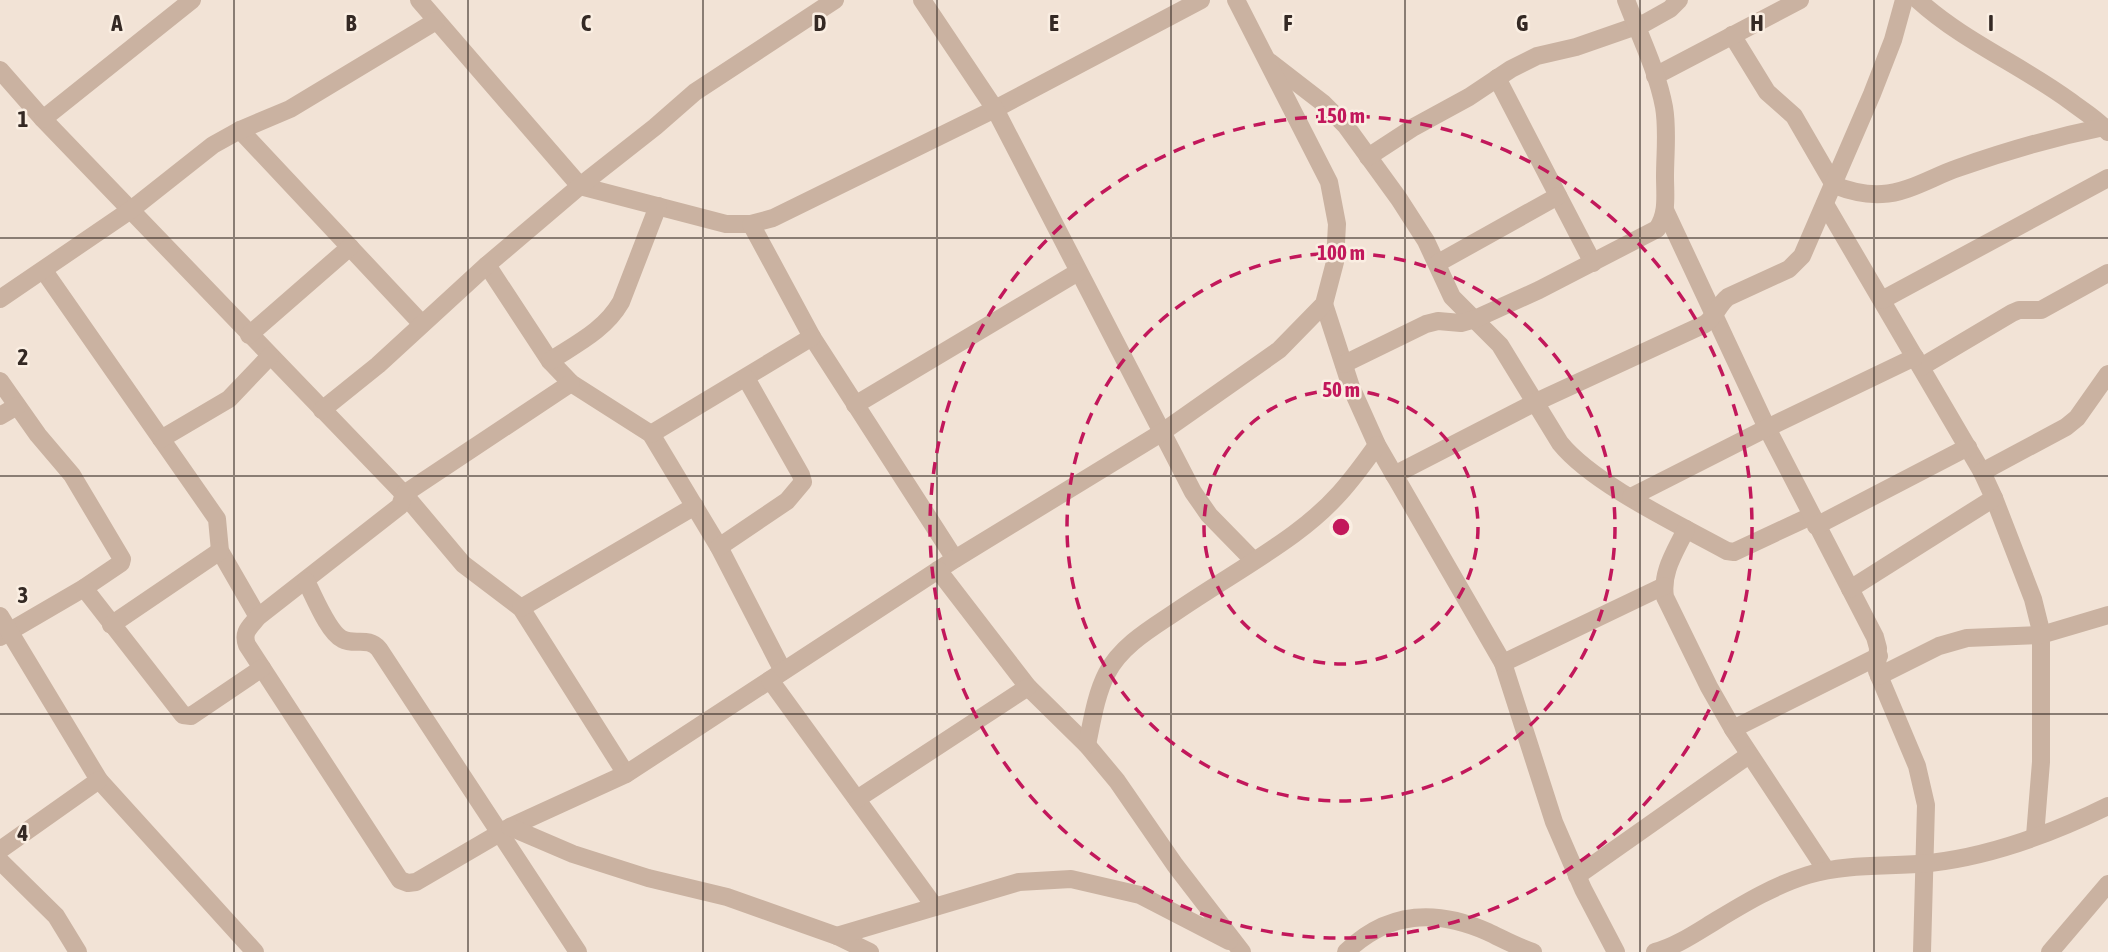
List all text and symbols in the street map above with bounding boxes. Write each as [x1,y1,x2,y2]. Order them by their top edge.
text: A [110,10,123,36]
text: B [346,10,357,36]
text: C [581,10,592,36]
text: D [814,10,827,36]
text: E [1049,10,1059,36]
text: F [1283,10,1293,36]
text: G [1516,10,1528,36]
text: H [1750,10,1764,36]
text: I [1988,10,1994,36]
text: 150 m [1317,103,1365,127]
text: 1 [18,106,29,132]
text: 100 m [1317,240,1365,264]
text: 2 [18,344,28,370]
text: 50 m [1322,377,1360,401]
centre of rings [1329,515,1353,539]
text: 3 [18,582,28,608]
text: 4 [17,820,29,846]

